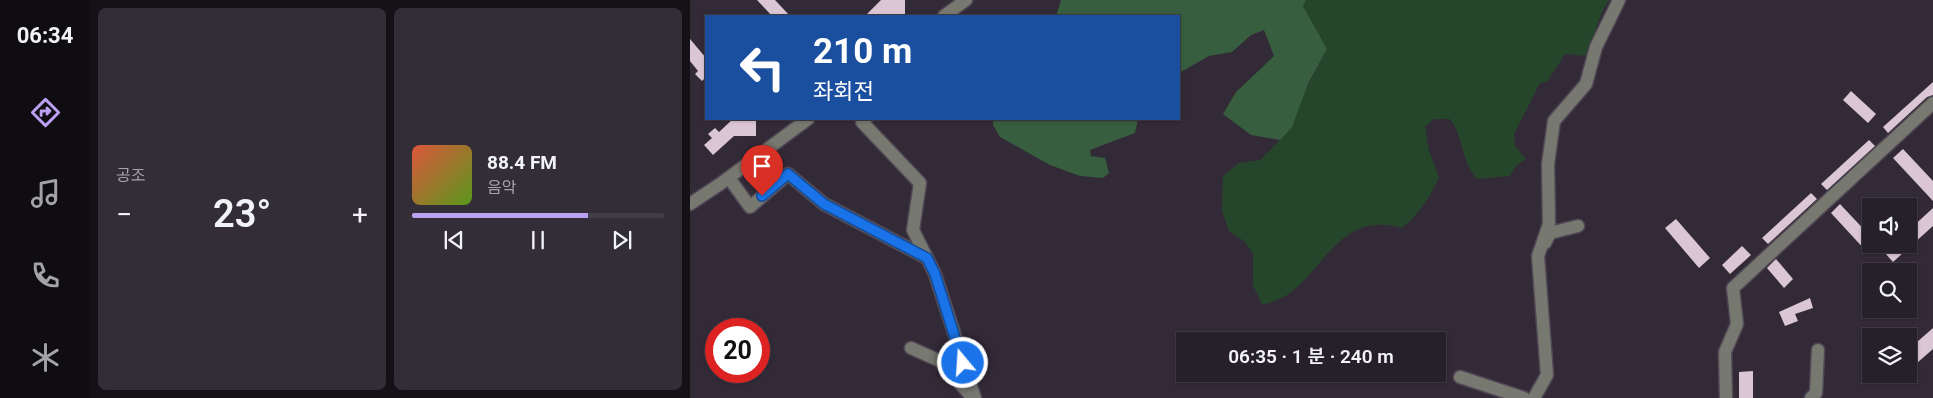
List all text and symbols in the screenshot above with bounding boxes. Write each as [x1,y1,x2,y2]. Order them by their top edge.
text: 06:34 [17,23,73,48]
text: 210 m [813,31,912,72]
icon: left [730,35,795,100]
text: 좌회전 [813,79,874,104]
icon: directions [28,95,63,130]
pin [741,145,783,196]
text: 88.4 FM [487,151,557,174]
icon: arrive [748,152,776,180]
text: 공조 [116,166,145,185]
icon: music [28,176,63,211]
text: 음악 [487,178,516,197]
text: 23° [213,192,271,236]
text: − [116,198,132,231]
text: + [352,198,368,231]
map controls [1862,198,1917,383]
button: sound [1862,198,1917,253]
icon: previous [440,226,468,254]
icon: pause [524,226,552,254]
icon: next [608,226,636,254]
icon: phone [28,258,63,293]
button: search [1862,263,1917,318]
speed limit sign: 20 [705,318,770,383]
button: layers [1862,328,1917,383]
position arrow [936,336,988,388]
icon: climate [28,340,63,375]
text: 06:35 · 1 분 · 240 m [1228,345,1394,368]

